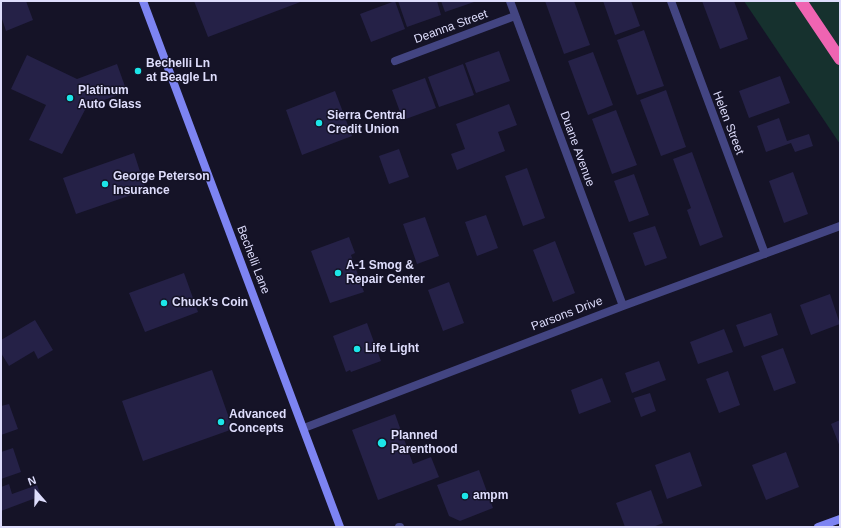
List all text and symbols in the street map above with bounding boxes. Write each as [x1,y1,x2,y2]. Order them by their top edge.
street label: Deanna Street [412,7,490,47]
place label: Bechelli Ln at Beagle Ln [146,57,217,85]
marker: Bechelli Ln at Beagle Ln [133,66,143,76]
place label: Platinum Auto Glass [78,84,141,112]
street label: Helen Street [709,89,747,157]
marker: Platinum Auto Glass [65,93,75,103]
place label: Sierra Central Credit Union [327,109,406,137]
street label: Duane Avenue [557,109,597,189]
marker: Sierra Central Credit Union [314,118,324,128]
place label: George Peterson Insurance [113,170,210,198]
marker: George Peterson Insurance [100,179,110,189]
street label: Bechelli Lane [233,224,273,296]
place label: A-1 Smog & Repair Center [346,259,425,287]
marker: A-1 Smog & Repair Center [333,268,343,278]
street label: Parsons Drive [529,294,605,334]
place label: Chuck's Coin [172,296,248,310]
marker: Chuck's Coin [159,298,169,308]
place label: Life Light [365,342,419,356]
marker: Life Light [352,344,362,354]
place label: Advanced Concepts [229,408,286,436]
marker: Advanced Concepts [216,417,226,427]
place label: Planned Parenthood [391,429,458,457]
marker: Planned Parenthood [376,437,388,449]
north arrow [16,472,56,512]
text: N [26,474,38,488]
place label: ampm [473,489,508,503]
marker: ampm [460,491,470,501]

